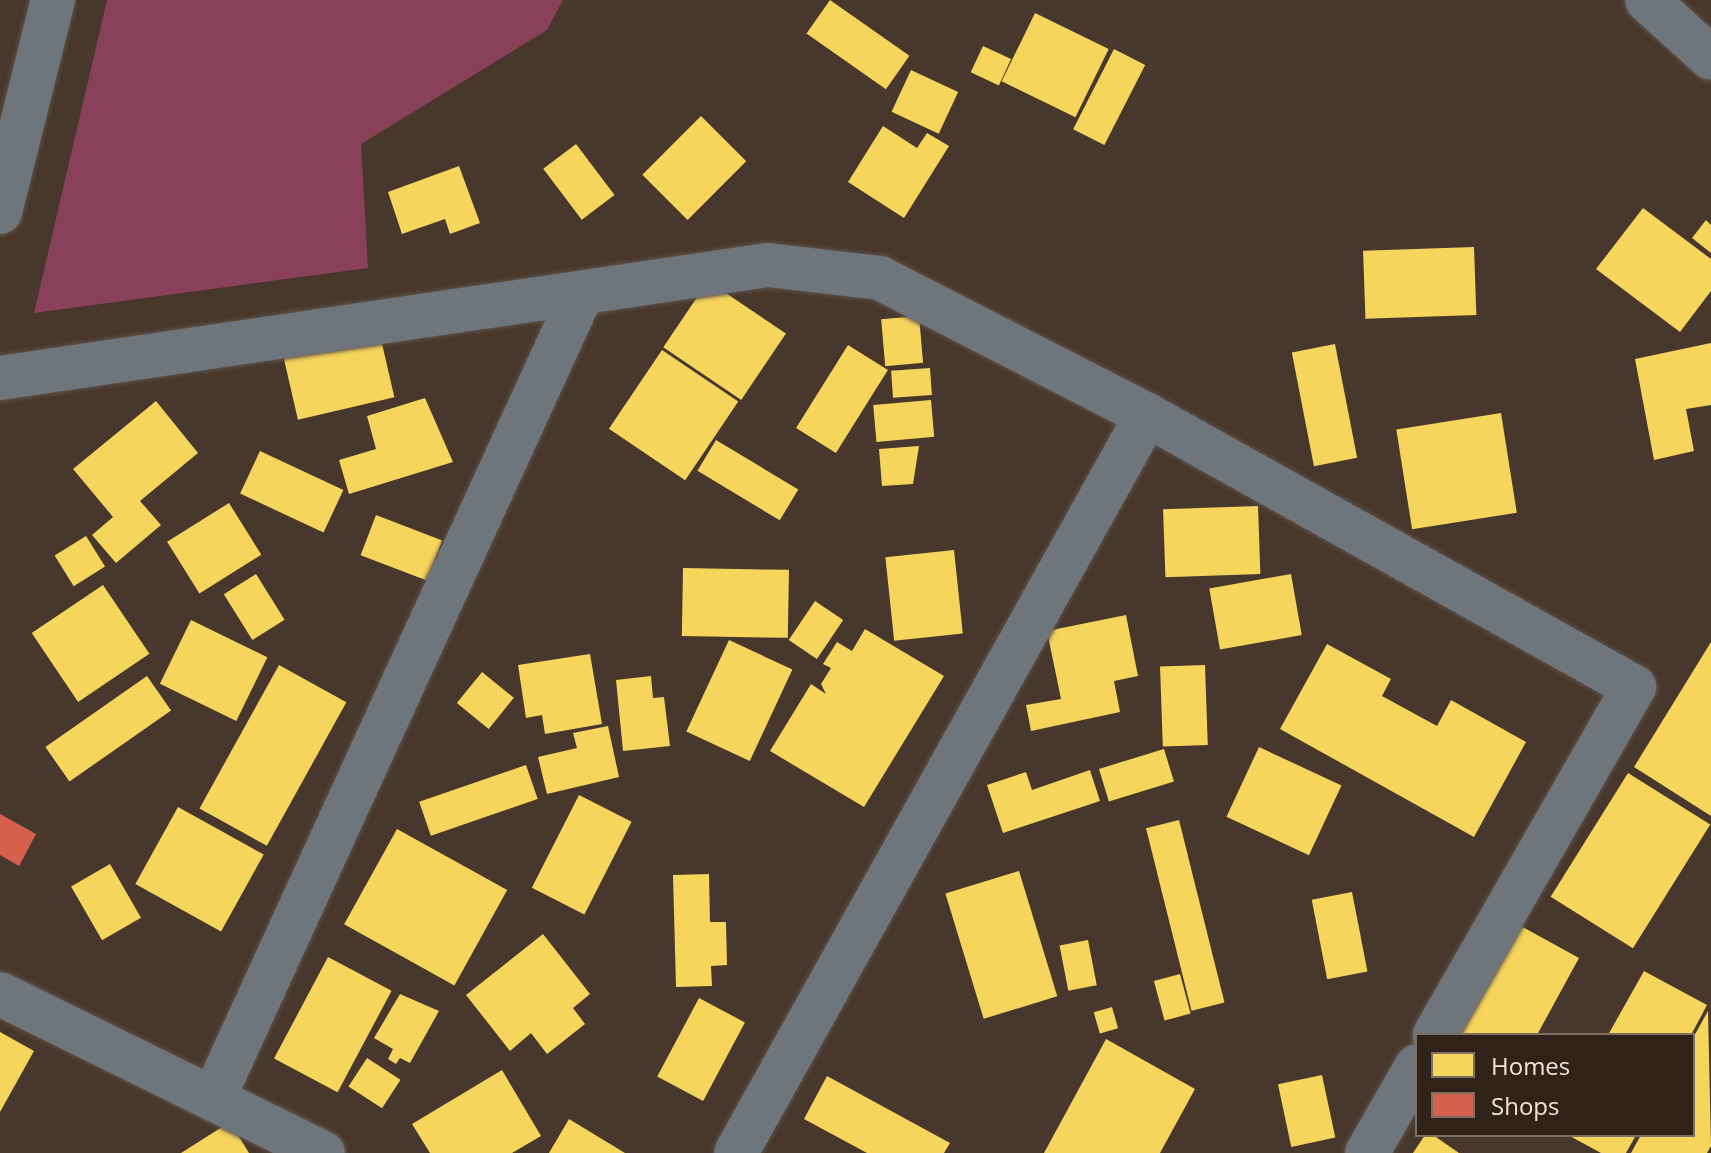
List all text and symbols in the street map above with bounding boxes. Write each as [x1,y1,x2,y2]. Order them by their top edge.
legend [1415,1033,1695,1137]
text: Homes [1491,1049,1570,1082]
text: Shops [1491,1089,1559,1122]

